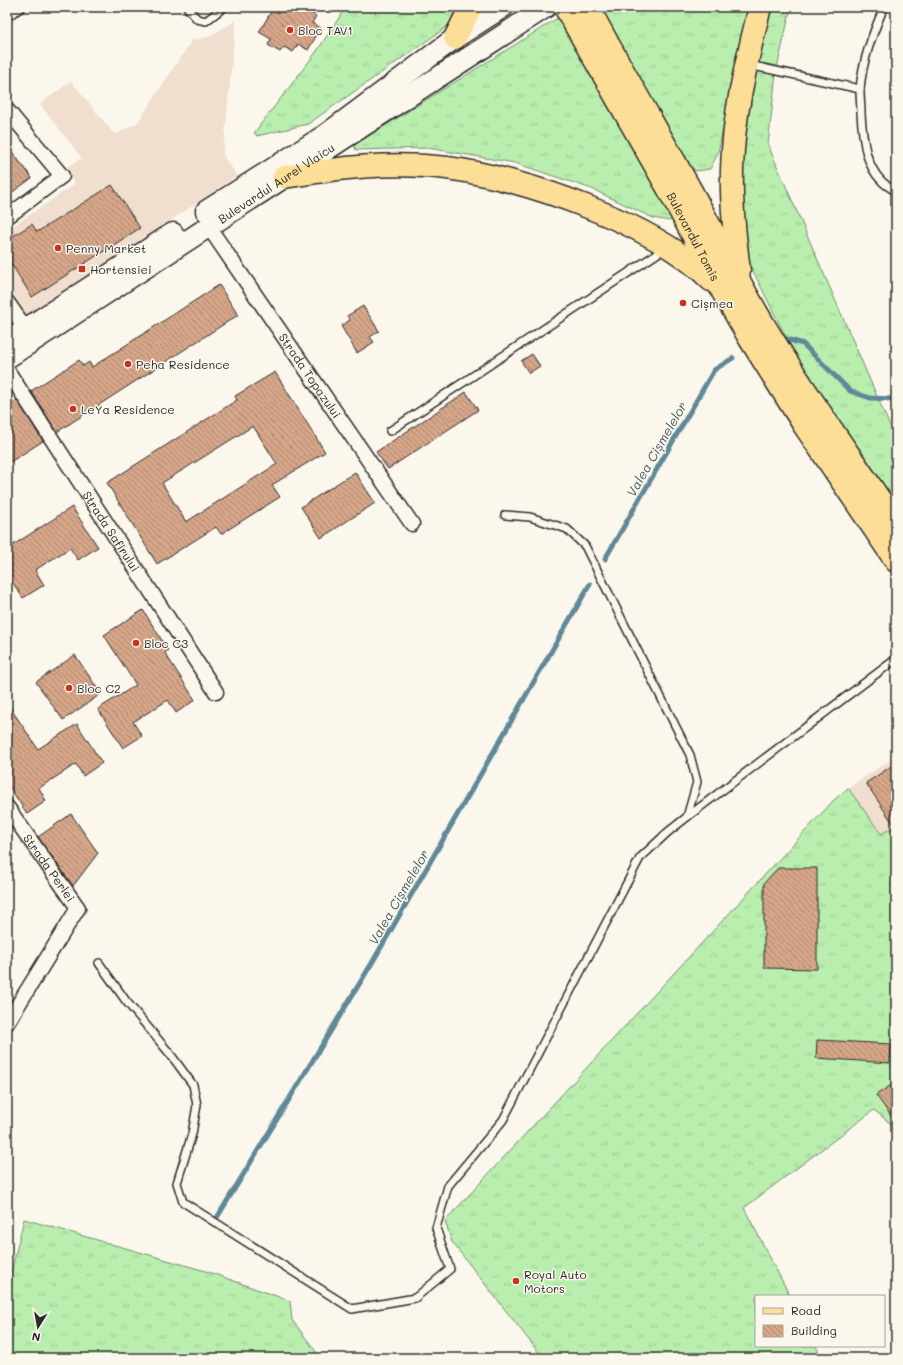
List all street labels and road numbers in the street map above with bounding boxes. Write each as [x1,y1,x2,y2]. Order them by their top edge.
street label: Bulevardul Aurel Vlaicu [215,139,337,227]
street label: Bulevardul Tomis [664,189,724,284]
street label: Strada Topazului [275,330,345,421]
street label: Strada Safirului [80,488,144,574]
street label: Strada Perlei [20,830,79,905]

